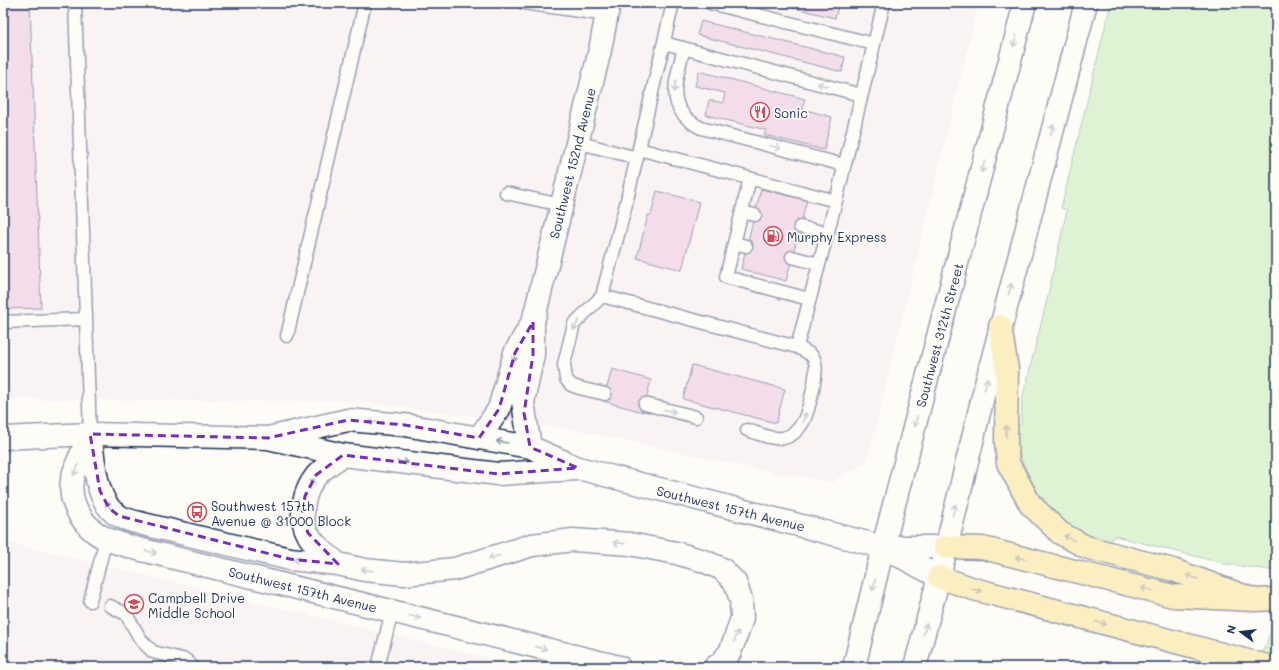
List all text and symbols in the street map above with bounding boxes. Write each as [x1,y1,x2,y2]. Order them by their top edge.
one-way arrow [1011,34,1019,47]
one-way arrow [671,79,679,92]
one-way arrow [817,80,830,88]
street label: Southwest 152nd Avenue [545,86,599,240]
restaurant icon: Sonic [749,101,771,123]
place label: Sonic [774,104,808,121]
one-way arrow [1049,124,1056,137]
one-way arrow [768,144,781,151]
one-way arrow [978,160,986,173]
fuel station icon: Murphy Express [762,225,784,247]
place label: Murphy Express [787,228,887,245]
street label: Southwest 312th Street [912,261,967,409]
one-way arrow [1007,282,1015,295]
one-way arrow [572,318,580,330]
one-way arrow [511,350,518,363]
one-way arrow [982,377,990,390]
one-way arrow [664,408,677,415]
one-way arrow [800,412,808,424]
one-way arrow [912,414,919,427]
one-way arrow [368,419,381,426]
one-way arrow [1002,425,1010,438]
one-way arrow [496,438,509,446]
one-way arrow [396,458,409,466]
one-way arrow [71,464,79,476]
one-way arrow [308,479,316,491]
street label: Southwest 157th Avenue [655,481,807,535]
place label: Southwest 157th Avenue @ 31000 Block [211,497,351,529]
one-way arrow [105,501,114,512]
bus stop icon: Southwest 157th Avenue @ 31000 Block [186,501,208,523]
one-way arrow [951,503,958,516]
one-way arrow [1063,533,1075,541]
one-way arrow [613,539,626,546]
one-way arrow [144,549,157,557]
one-way arrow [488,554,501,561]
one-way arrow [1015,554,1028,561]
one-way arrow [293,557,306,564]
street label: Southwest 157th Avenue [227,562,379,616]
one-way arrow [361,566,374,574]
one-way arrow [1187,572,1199,580]
one-way arrow [869,578,877,591]
one-way arrow [1141,585,1154,593]
one-way arrow [969,586,982,594]
place label: Campbell Drive Middle School [148,589,245,621]
school or university icon: Campbell Drive Middle School [123,593,145,615]
north arrow [1221,612,1261,652]
one-way arrow [408,613,421,621]
one-way arrow [1095,619,1108,627]
one-way arrow [922,623,929,636]
text: N [1223,623,1239,635]
one-way arrow [733,629,740,642]
one-way arrow [535,645,548,652]

